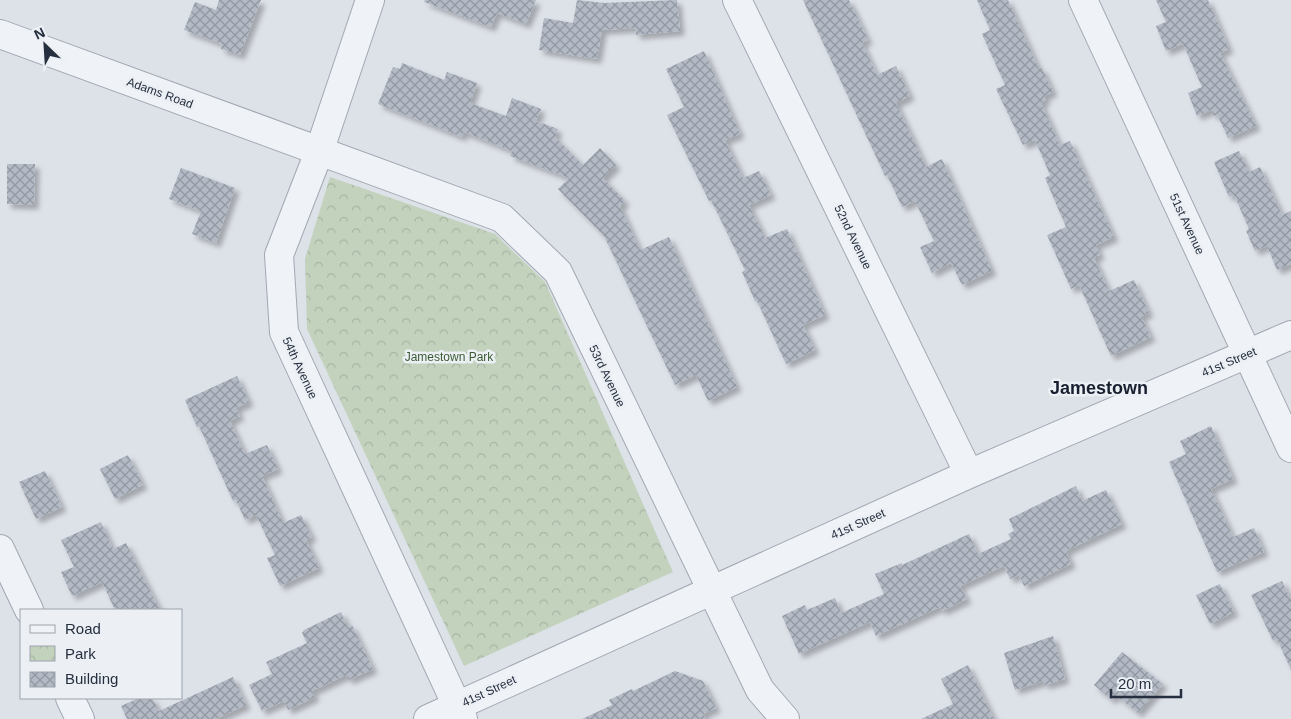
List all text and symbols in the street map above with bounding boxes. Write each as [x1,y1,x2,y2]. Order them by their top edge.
north arrow [20,20,70,70]
text: N [32,24,47,43]
street label: Adams Road [125,75,195,111]
street label: 51st Avenue [1167,191,1207,257]
street label: 52nd Avenue [831,203,875,272]
street label: 54th Avenue [280,335,321,401]
street label: 53rd Avenue [586,343,628,410]
street label: 41st Street [1200,344,1259,380]
park label: Jamestown Park [405,350,494,364]
district label: Jamestown [1050,378,1148,398]
street label: 41st Street [829,506,888,542]
legend [20,609,182,699]
text: Road [65,620,101,637]
text: Park [65,645,96,662]
scale bar [1111,666,1181,698]
text: Building [65,670,118,687]
street label: 41st Street [460,672,519,710]
text: 20 m [1118,675,1151,692]

